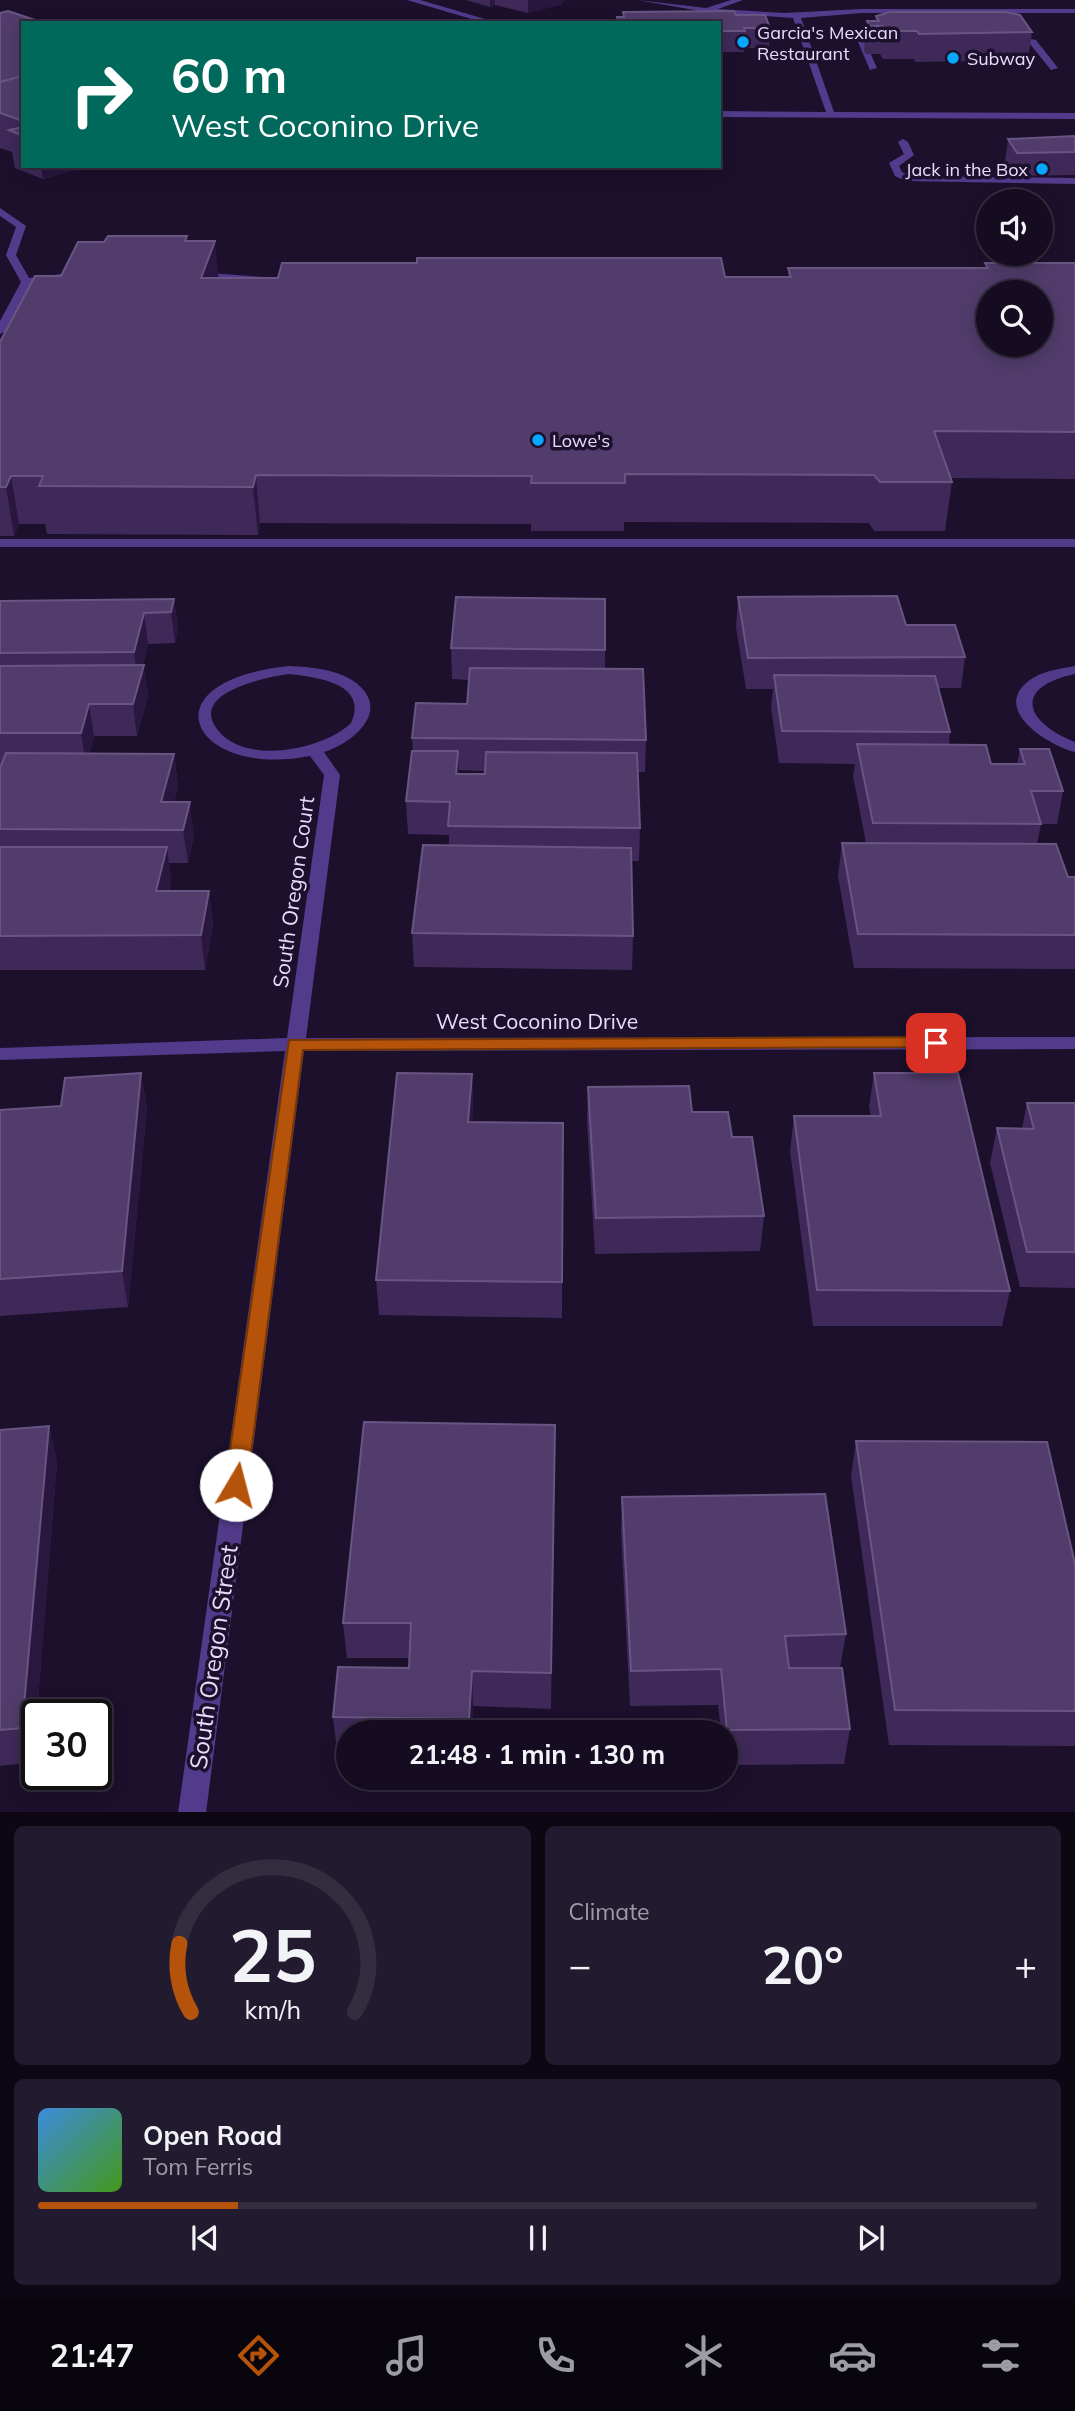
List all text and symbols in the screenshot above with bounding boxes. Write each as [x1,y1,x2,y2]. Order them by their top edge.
place label: Garcia's Mexican Restaurant [757,21,898,65]
marker: Garcia's Mexican Restaurant [735,34,751,50]
text: 60 m [171,44,287,105]
place label: Subway [967,47,1035,70]
icon: right [56,49,147,140]
marker: Subway [945,50,961,66]
text: West Coconino Drive [171,105,479,145]
place label: Jack in the Box [906,158,1028,181]
marker: Jack in the Box [1034,161,1050,177]
map controls [976,189,1053,357]
button: sound [976,189,1053,266]
button: search [976,280,1053,357]
place label: Lowe's [552,429,610,452]
marker: Lowe's [530,432,546,448]
street label: South Oregon Court [267,795,319,989]
street label: West Coconino Drive [436,1008,638,1034]
pin [906,1013,966,1073]
icon: arrive [917,1024,955,1062]
position arrow [199,1448,273,1522]
street label: South Oregon Street [182,1543,244,1771]
speed limit sign: 30 [21,1699,112,1790]
text: 21:48 · 1 min · 130 m [409,1738,665,1771]
text: Climate [569,1897,650,1926]
text: 25 [229,1909,316,2000]
text: 20° [762,1932,844,1997]
text: − [569,1941,591,1989]
text: + [1014,1941,1037,1989]
text: km/h [244,1993,301,2024]
text: Open Road [143,2119,282,2152]
text: Tom Ferris [143,2152,253,2181]
icon: previous [186,2219,224,2257]
icon: pause [519,2219,557,2257]
icon: next [852,2219,890,2257]
icon: directions [234,2331,283,2380]
icon: music [382,2331,431,2380]
icon: phone [531,2331,580,2380]
icon: climate [679,2331,728,2380]
icon: car [828,2331,877,2380]
icon: filters [976,2331,1025,2380]
text: 21:47 [50,2335,134,2375]

